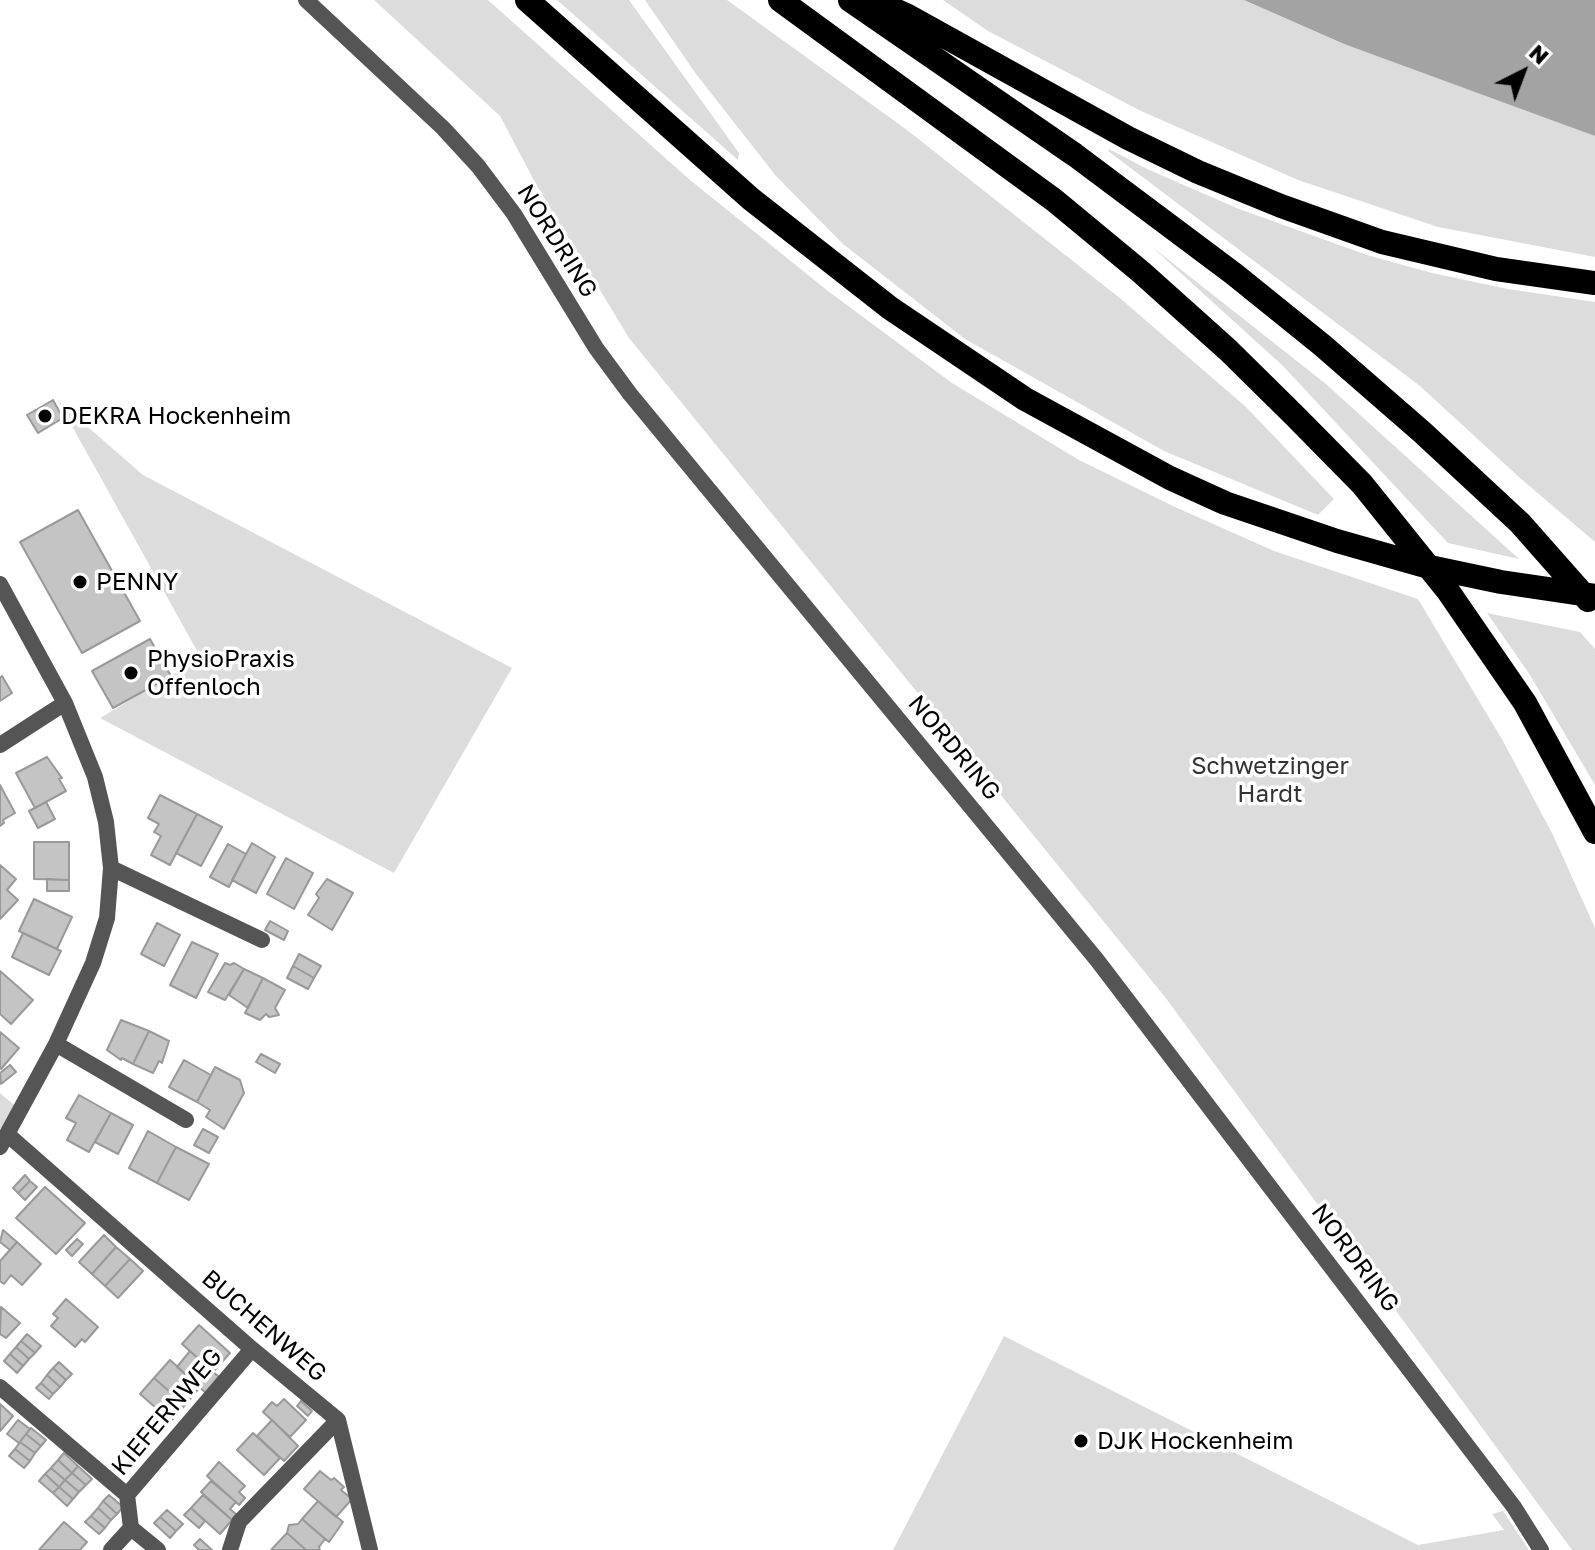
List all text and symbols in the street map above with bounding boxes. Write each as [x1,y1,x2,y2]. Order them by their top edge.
north arrow [1483,32,1563,112]
text: N [1524,38,1555,69]
street label: NORDRING [511,179,603,303]
place label: DEKRA Hockenheim [61,402,291,430]
marker: DEKRA Hockenheim [36,407,54,425]
place label: PENNY [96,568,178,596]
marker: PENNY [71,573,89,591]
place label: PhysioPraxis Offenloch [147,645,295,701]
marker: PhysioPraxis Offenloch [122,664,140,682]
street label: NORDRING [902,690,1006,806]
park label: Schwetzinger Hardt [1191,752,1349,808]
street label: NORDRING [1305,1198,1405,1318]
street label: BUCHENWEG [196,1264,332,1388]
street label: KIEFERNWEG [106,1343,228,1481]
place label: DJK Hockenheim [1097,1427,1294,1455]
marker: DJK Hockenheim [1072,1432,1090,1450]

